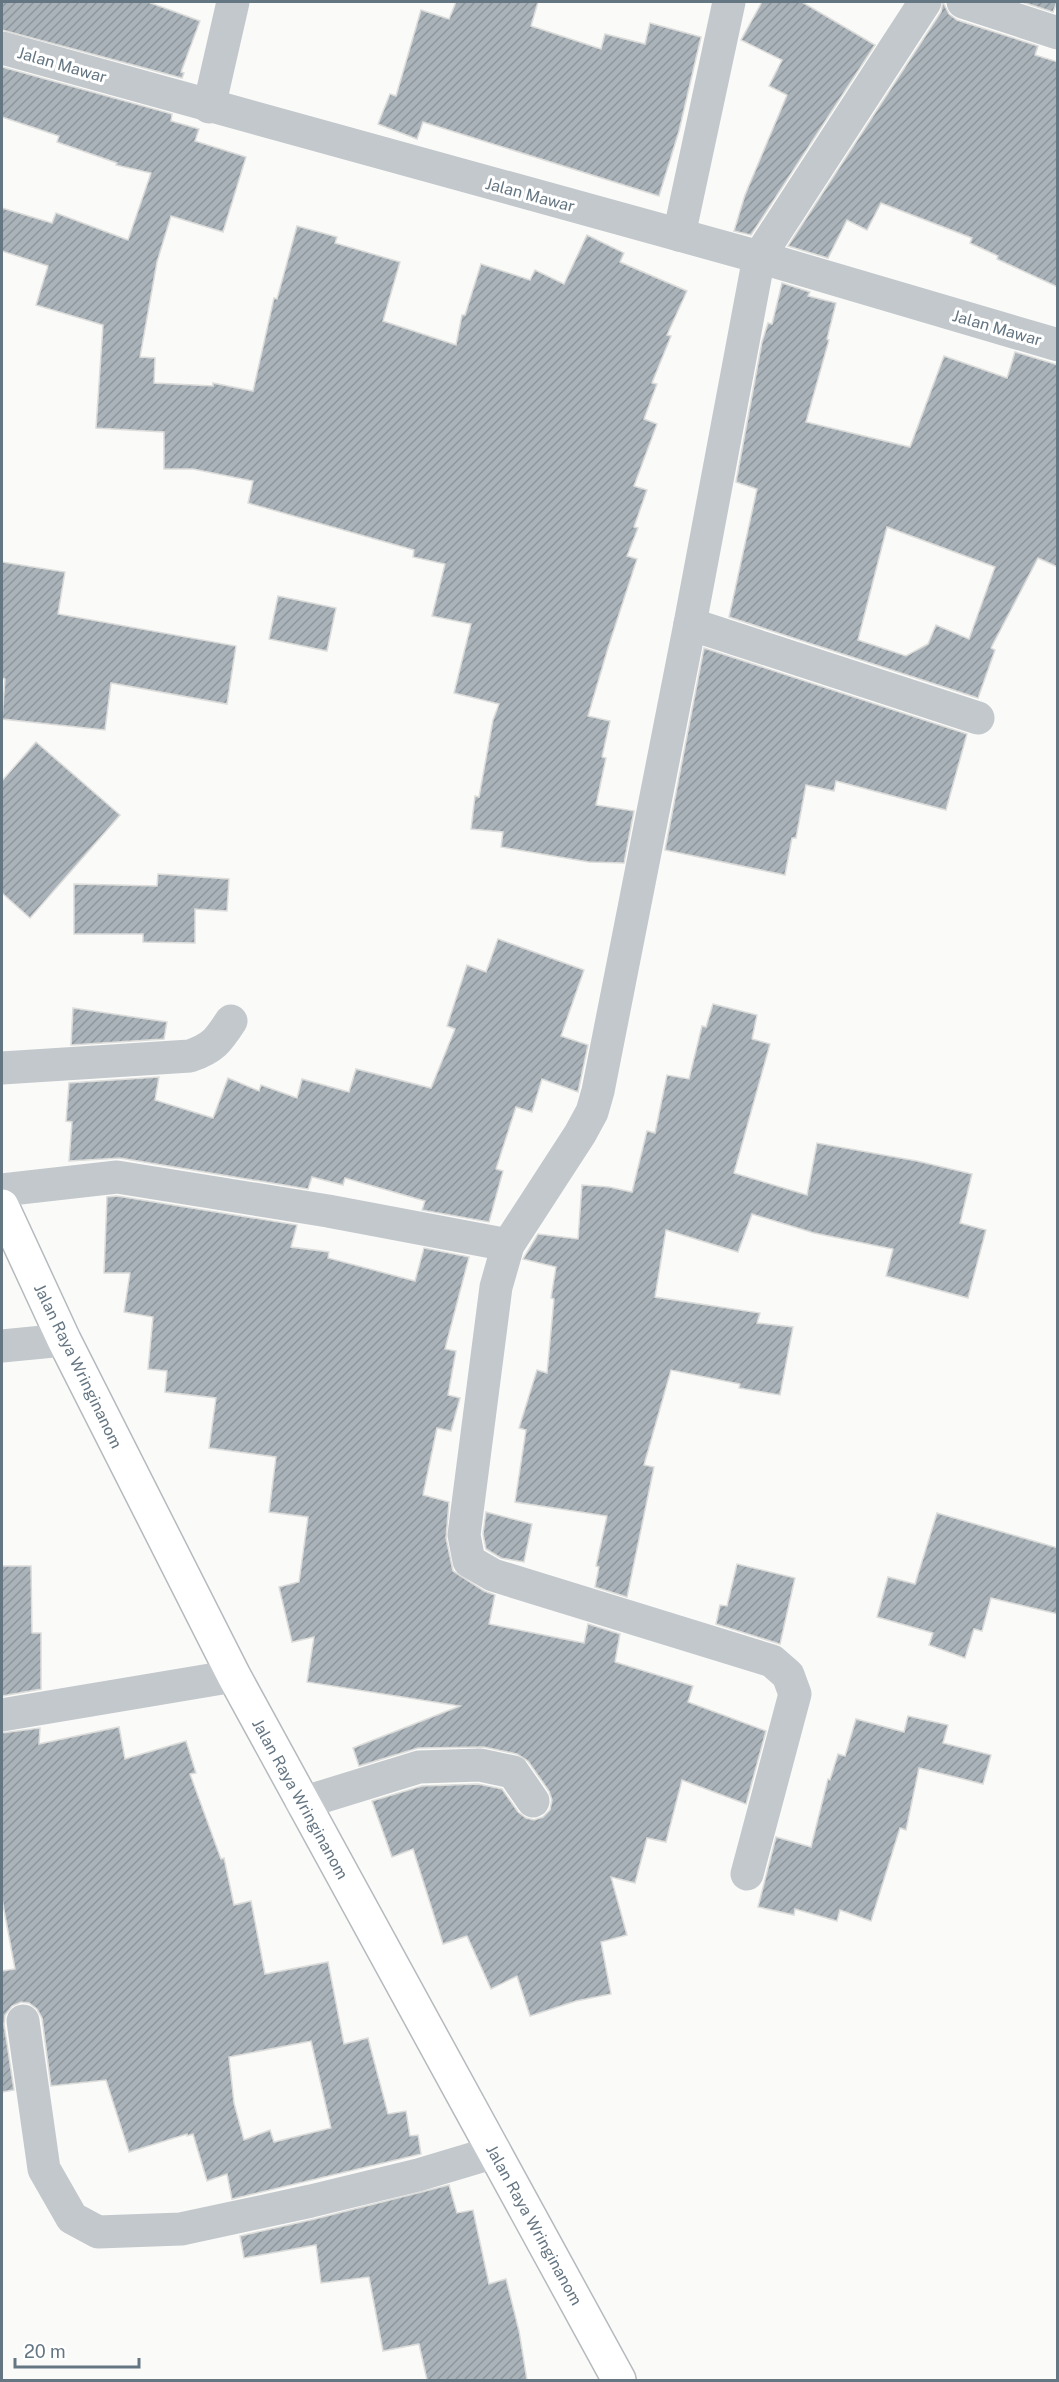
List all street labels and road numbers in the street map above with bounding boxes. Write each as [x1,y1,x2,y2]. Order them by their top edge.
street label: Jalan Mawar [15,43,109,87]
street label: Jalan Mawar [483,174,577,216]
street label: Jalan Mawar [950,306,1044,350]
street label: Jalan Raya Wringinanom [30,1281,126,1451]
street label: Jalan Raya Wringinanom [248,1715,352,1883]
street label: Jalan Raya Wringinanom [482,2141,586,2309]

